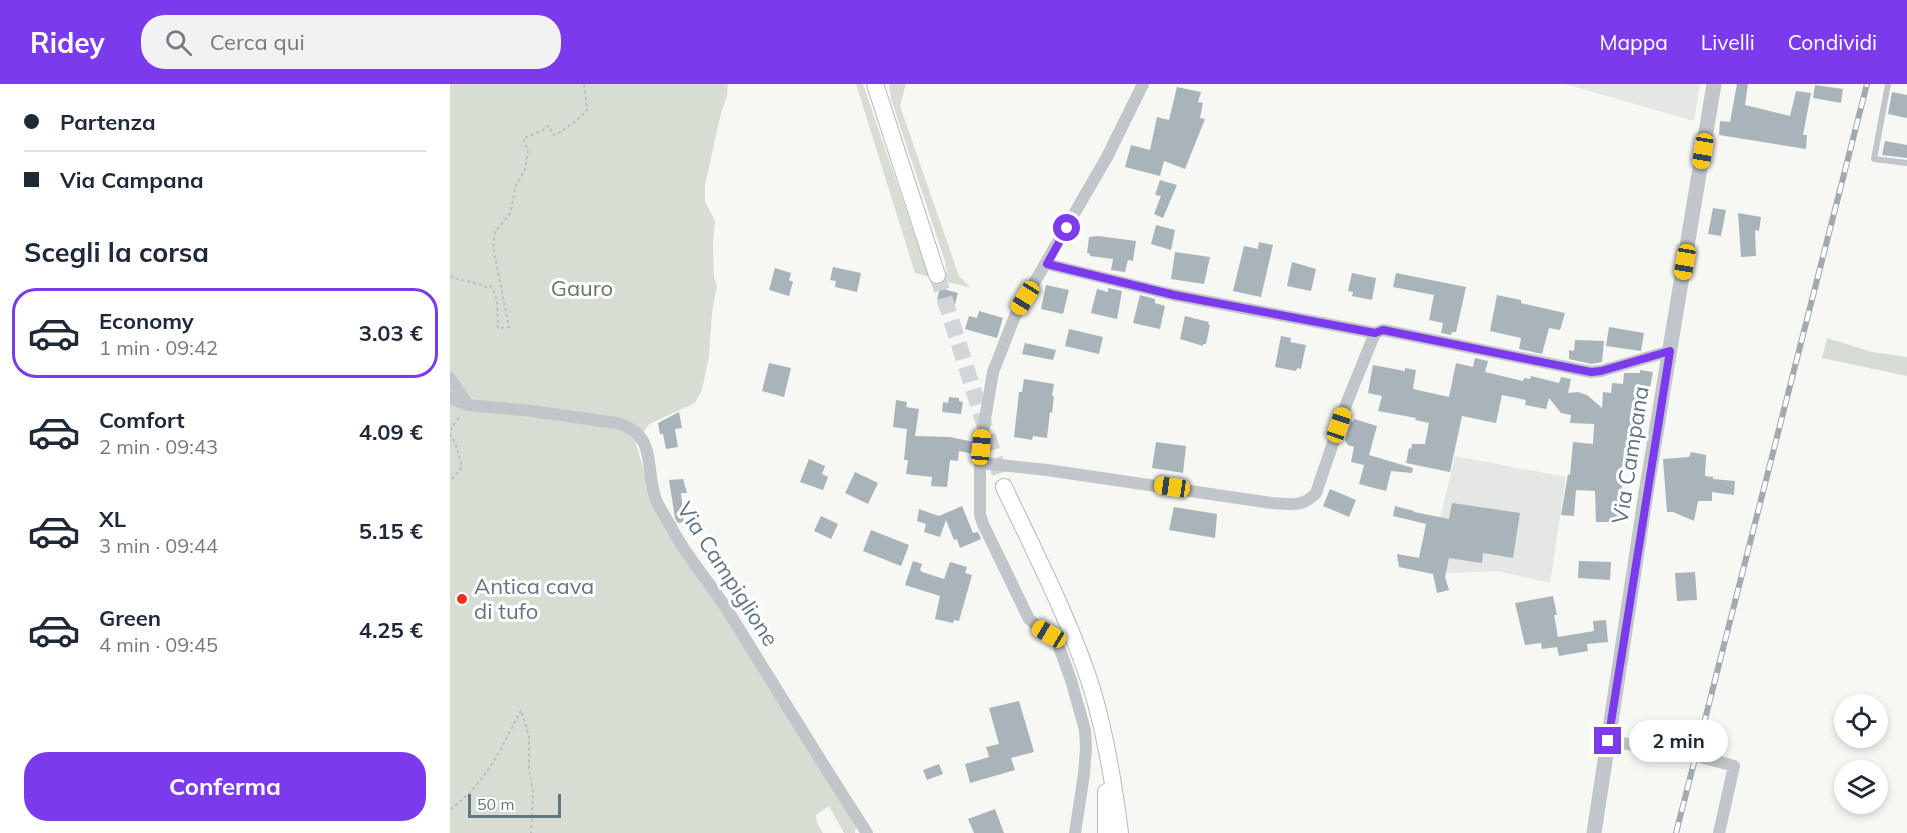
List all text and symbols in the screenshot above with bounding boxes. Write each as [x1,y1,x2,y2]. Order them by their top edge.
search box [141,15,561,69]
text: Ridey [30,25,105,60]
icon: search [162,26,195,59]
text: Cerca qui [210,28,305,56]
text: Mappa [1599,29,1668,55]
text: Livelli [1701,29,1755,55]
text: Condividi [1788,29,1877,55]
text: Partenza [60,108,156,136]
car [1691,132,1715,170]
text: Via Campana [60,166,204,194]
route start [1053,214,1080,241]
text: Scegli la corsa [24,235,209,269]
car [1673,243,1697,281]
park label: Gauro [551,274,613,302]
car [1008,278,1042,318]
icon: car [27,306,81,360]
text: Economy [99,307,194,335]
text: 3.03 € [359,319,423,347]
text: 1 min · 09:42 [99,335,218,360]
street label: Via Campana [1605,384,1655,526]
icon: car [27,405,81,459]
car [1325,405,1353,445]
text: Comfort [99,406,185,434]
text: 4.09 € [359,418,423,446]
car [970,428,992,466]
text: 2 min · 09:43 [99,434,218,459]
car [1153,476,1191,498]
street label: Via Campiglione [671,497,785,651]
icon: car [27,504,81,558]
text: XL [99,505,126,533]
text: 5.15 € [359,517,423,545]
text: 3 min · 09:44 [99,533,218,558]
place label: Antica cava di tufo [474,572,594,625]
marker: Antica cava di tufo [455,592,469,606]
icon: car [27,603,81,657]
text: Green [99,604,161,632]
text: 4.25 € [359,616,423,644]
car [1029,617,1069,651]
text: 4 min · 09:45 [99,632,218,657]
map controls [1834,694,1888,814]
button: locate [1834,694,1888,748]
callout: 2 min [1629,720,1728,762]
route end [1594,727,1621,754]
text: 2 min [1652,728,1705,753]
button: Conferma [24,752,426,821]
button: layers [1834,760,1888,814]
scale bar [468,791,561,818]
text: 50 m [477,794,514,814]

